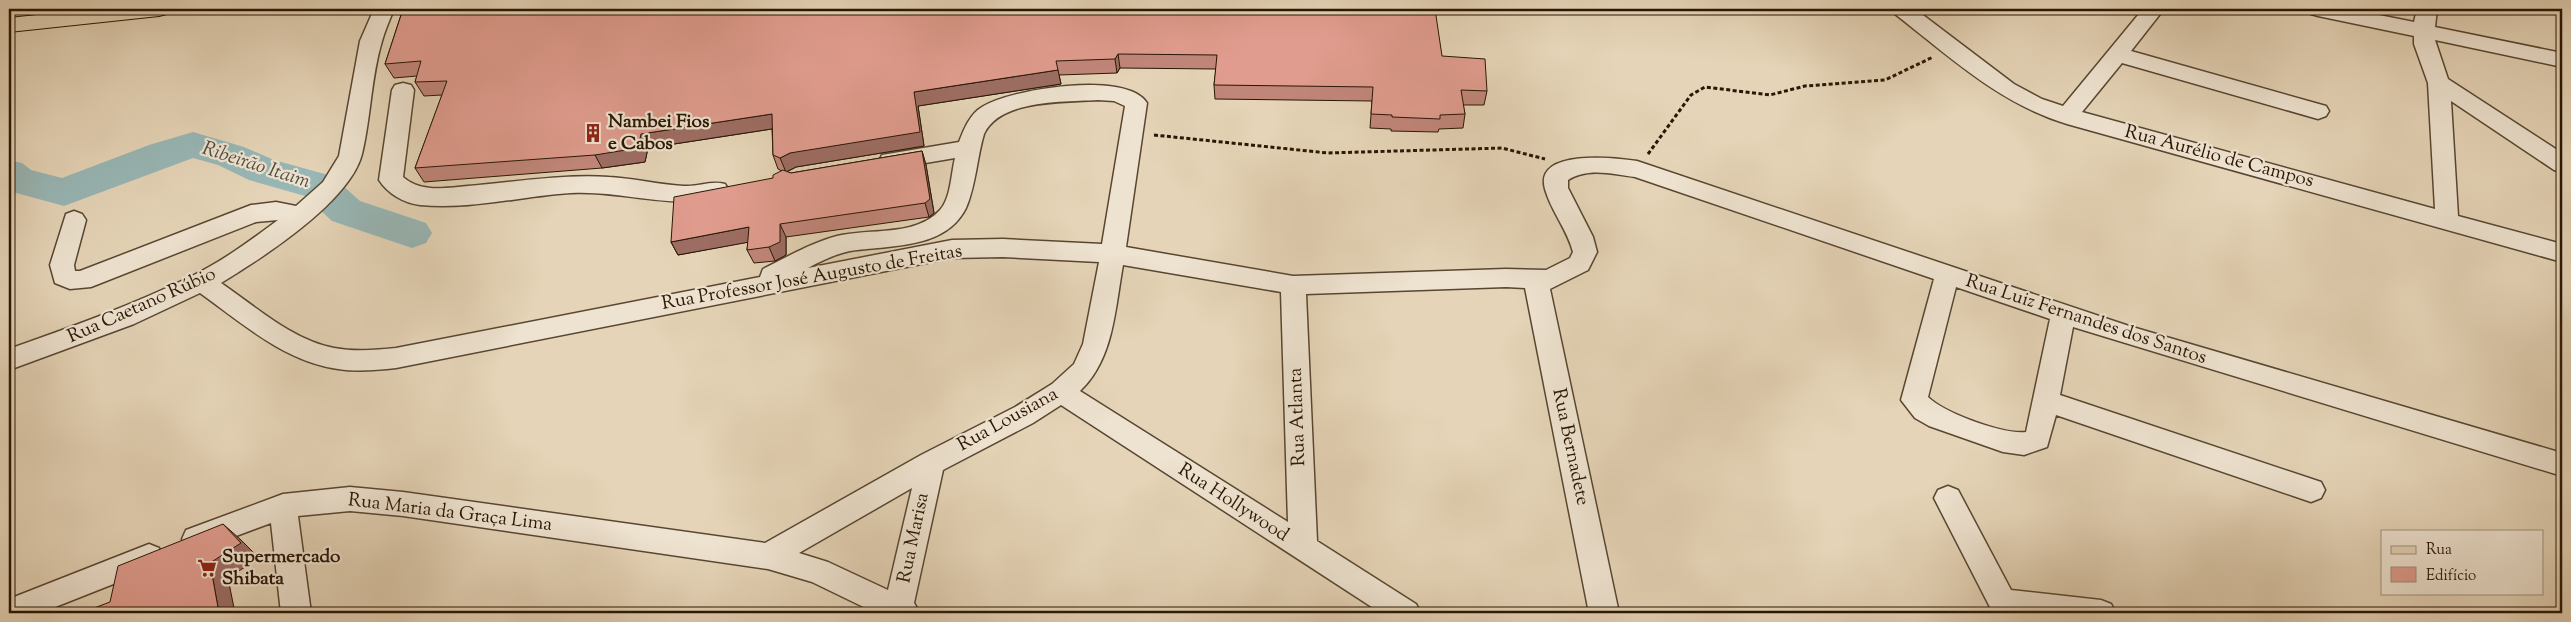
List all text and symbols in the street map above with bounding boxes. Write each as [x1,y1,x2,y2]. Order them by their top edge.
place label: Nambei Fios e Cabos [608,109,710,158]
street label: Rua Aurélio de Campos [2121,119,2317,195]
building icon: Nambei Fios e Cabos [582,122,604,144]
water label: Ribeirão Itaim [198,135,314,197]
street label: Rua Professor José Augusto de Freitas [660,238,964,318]
street label: Rua Caetano Rúbio [64,261,220,351]
street label: Rua Luiz Fernandes dos Santos [1962,268,2210,372]
street label: Rua Atlanta [1283,367,1313,467]
street label: Rua Lousiana [953,381,1063,459]
street label: Rua Bernadete [1544,386,1596,508]
street label: Rua Hollywood [1172,457,1294,549]
street label: Rua Maria da Graça Lima [346,487,554,539]
street label: Rua Marisa [891,490,937,586]
legend [2381,530,2544,594]
text: Rua [2426,540,2452,561]
place label: Supermercado Shibata [222,544,341,593]
supermarket icon: Supermercado Shibata [196,557,218,579]
text: Edifício [2426,566,2476,587]

